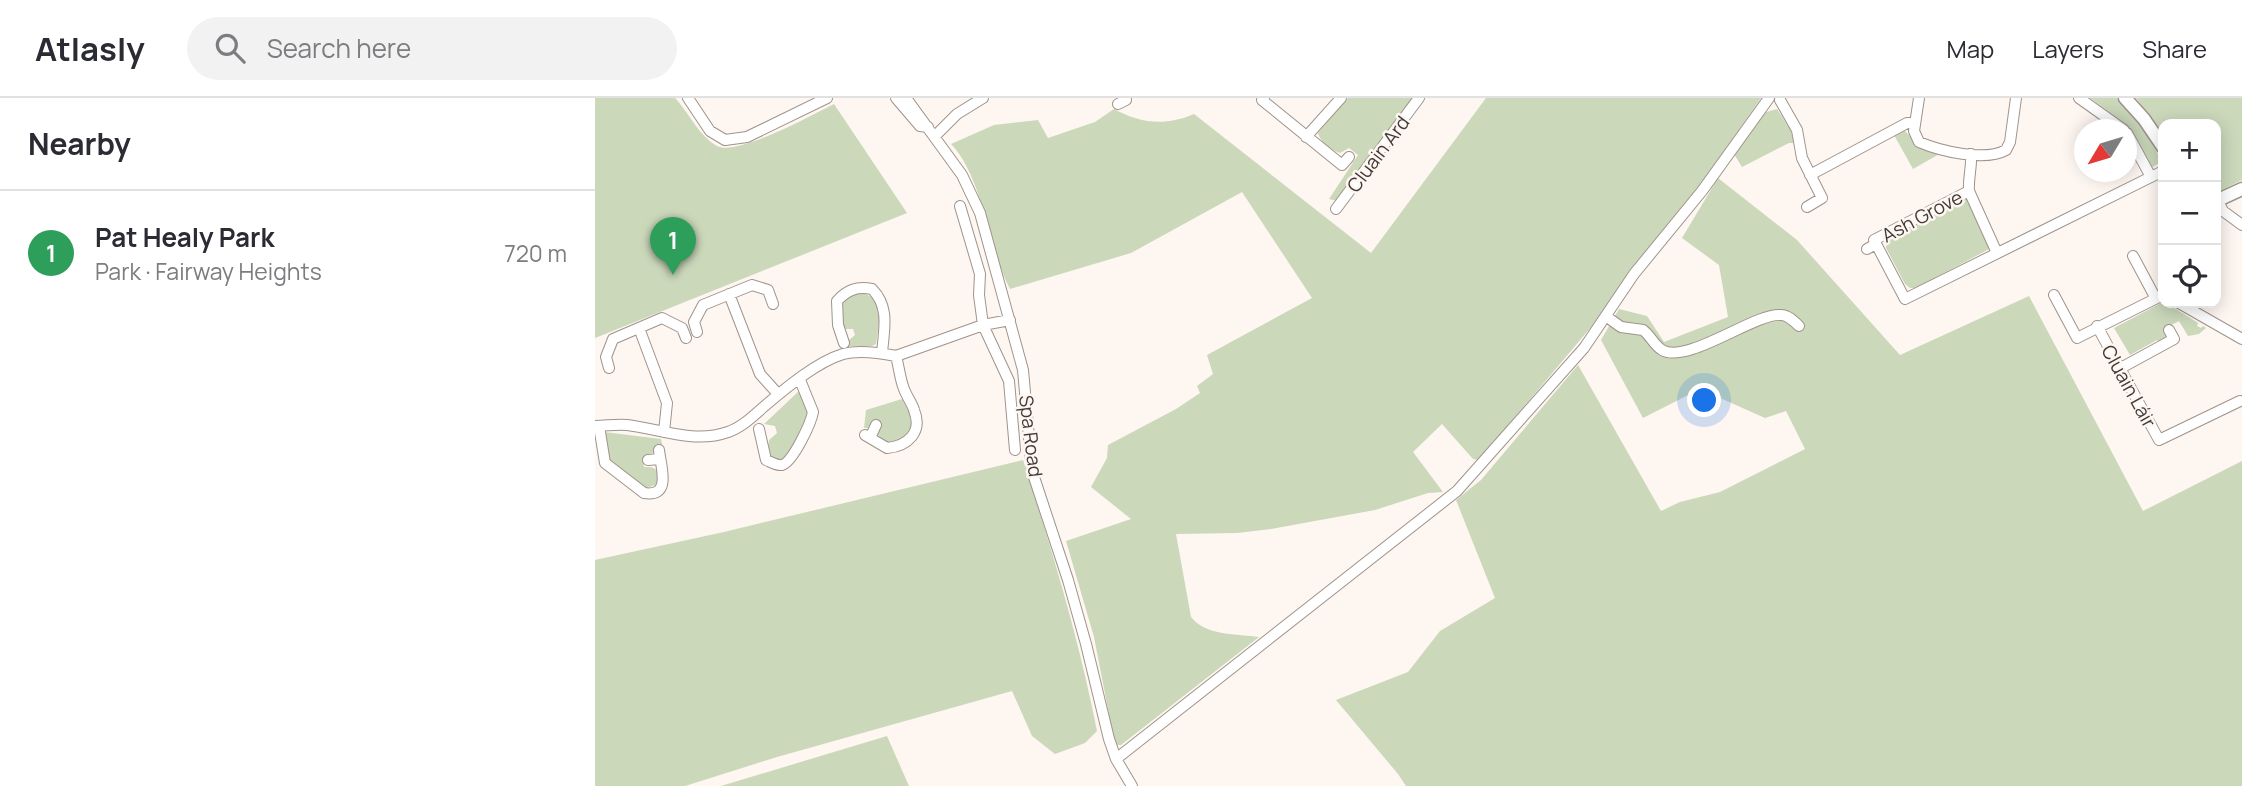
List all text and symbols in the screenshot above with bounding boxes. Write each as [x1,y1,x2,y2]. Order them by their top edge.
search box [187,17,677,80]
text: Atlasly [35,26,145,71]
icon: search [211,29,249,67]
text: Search here [267,30,411,66]
text: Map [1947,32,1994,65]
text: Layers [2032,32,2104,65]
text: Share [2142,32,2207,65]
street label: Cluain Ard [1341,110,1415,198]
north arrow [2074,119,2137,182]
map controls [2158,119,2221,308]
button: + [2158,119,2221,182]
text: Nearby [28,123,131,164]
button: − [2158,182,2221,245]
street label: Ash Grove [1877,184,1967,248]
pin: 1 [650,217,696,275]
text: Pat Healy Park [95,219,274,255]
text: 1 [46,237,56,269]
text: 720 m [504,237,567,269]
button: locate [2158,245,2221,308]
text: Park · Fairway Heights [95,255,322,287]
street label: Cluain Láir [2096,340,2162,432]
your location [1687,383,1721,417]
street label: Spa Road [1013,394,1049,478]

